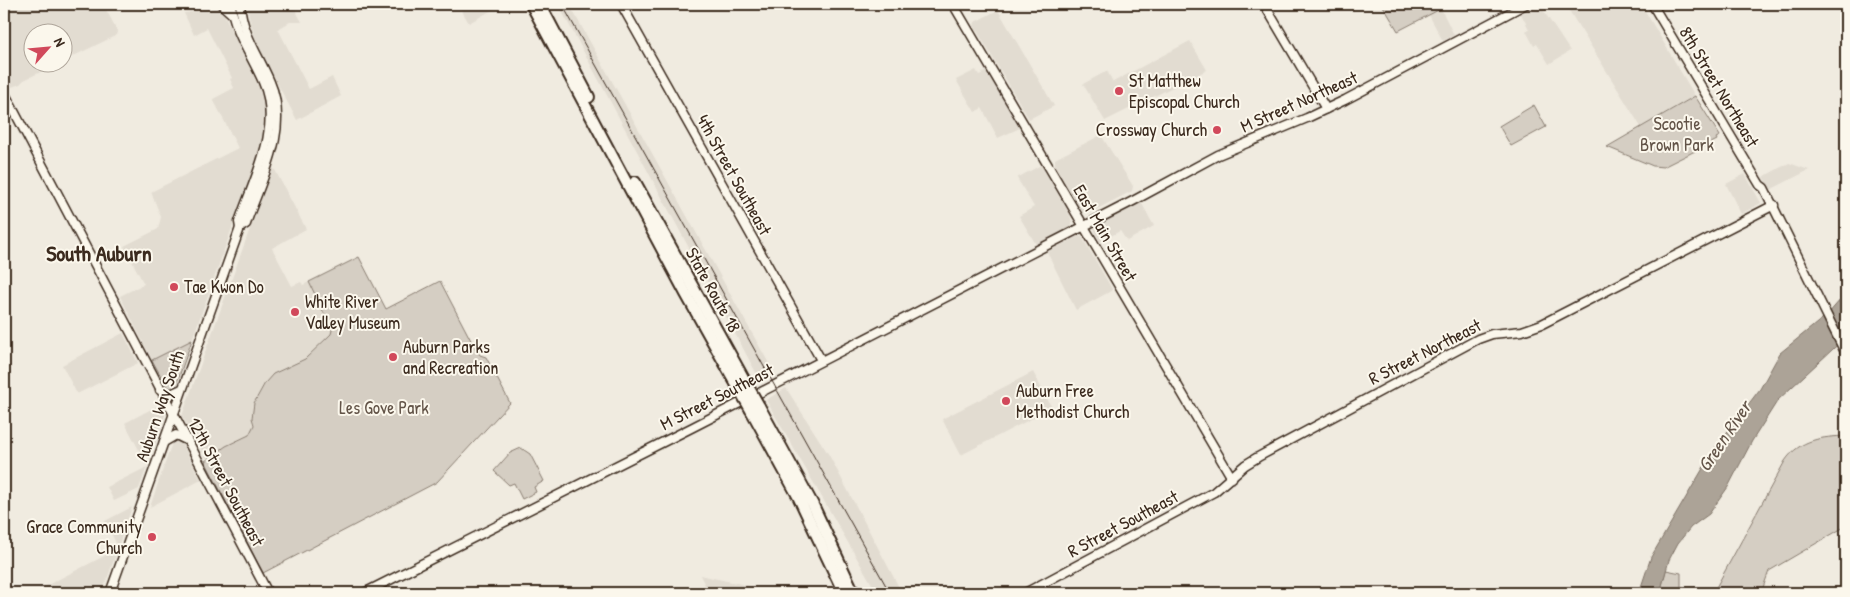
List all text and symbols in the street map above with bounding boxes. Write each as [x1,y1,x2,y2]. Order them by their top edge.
north arrow [22,22,72,72]
street label: 8th Street Northeast [1674,22,1766,152]
text: N [50,34,70,50]
street label: M Street Northeast [1236,64,1362,139]
place label: St Matthew Episcopal Church [1129,68,1240,114]
marker: St Matthew Episcopal Church [1113,85,1125,97]
street label: 4th Street Southeast [691,110,778,240]
park label: Scootie Brown Park [1640,111,1715,157]
place label: Crossway Church [1096,117,1207,142]
marker: Crossway Church [1211,124,1223,136]
street label: East Main Street [1068,180,1144,287]
district label: South Auburn [46,238,152,268]
street label: State Route 18 [680,243,747,337]
place label: Tae Kwon Do [184,274,264,299]
marker: Tae Kwon Do [168,281,180,293]
place label: White River Valley Museum [305,289,400,335]
marker: White River Valley Museum [289,306,301,318]
street label: R Street Northeast [1364,312,1486,391]
place label: Auburn Parks and Recreation [403,334,498,380]
street label: Auburn Way South [129,346,190,465]
marker: Auburn Parks and Recreation [387,351,399,363]
street label: M Street Southeast [656,357,779,436]
place label: Auburn Free Methodist Church [1016,378,1130,424]
water label: Green River [1691,393,1759,476]
park label: Les Gove Park [339,395,429,420]
marker: Auburn Free Methodist Church [1000,395,1012,407]
street label: 12th Street Southeast [182,413,271,551]
street label: R Street Southeast [1063,483,1183,563]
place label: Grace Community Church [26,514,142,560]
marker: Grace Community Church [146,531,158,543]

